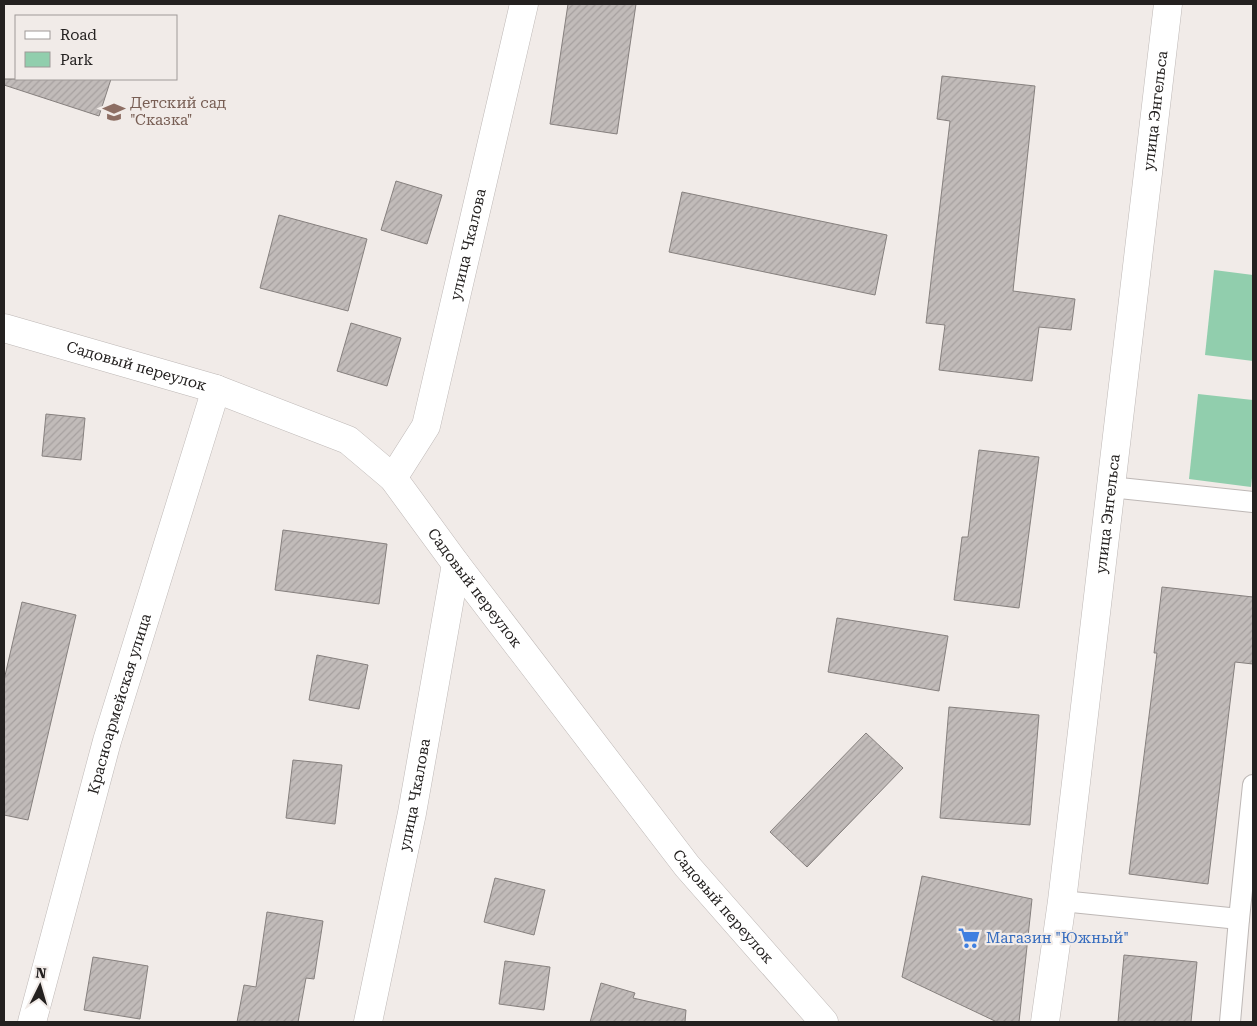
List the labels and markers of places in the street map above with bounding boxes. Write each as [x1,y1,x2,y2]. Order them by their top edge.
place label: Детский сад "Сказка" [130,94,227,129]
school or university icon: Детский сад "Сказка" [101,99,127,125]
supermarket icon: Магазин "Южный" [956,925,982,951]
place label: Магазин "Южный" [986,929,1129,947]

